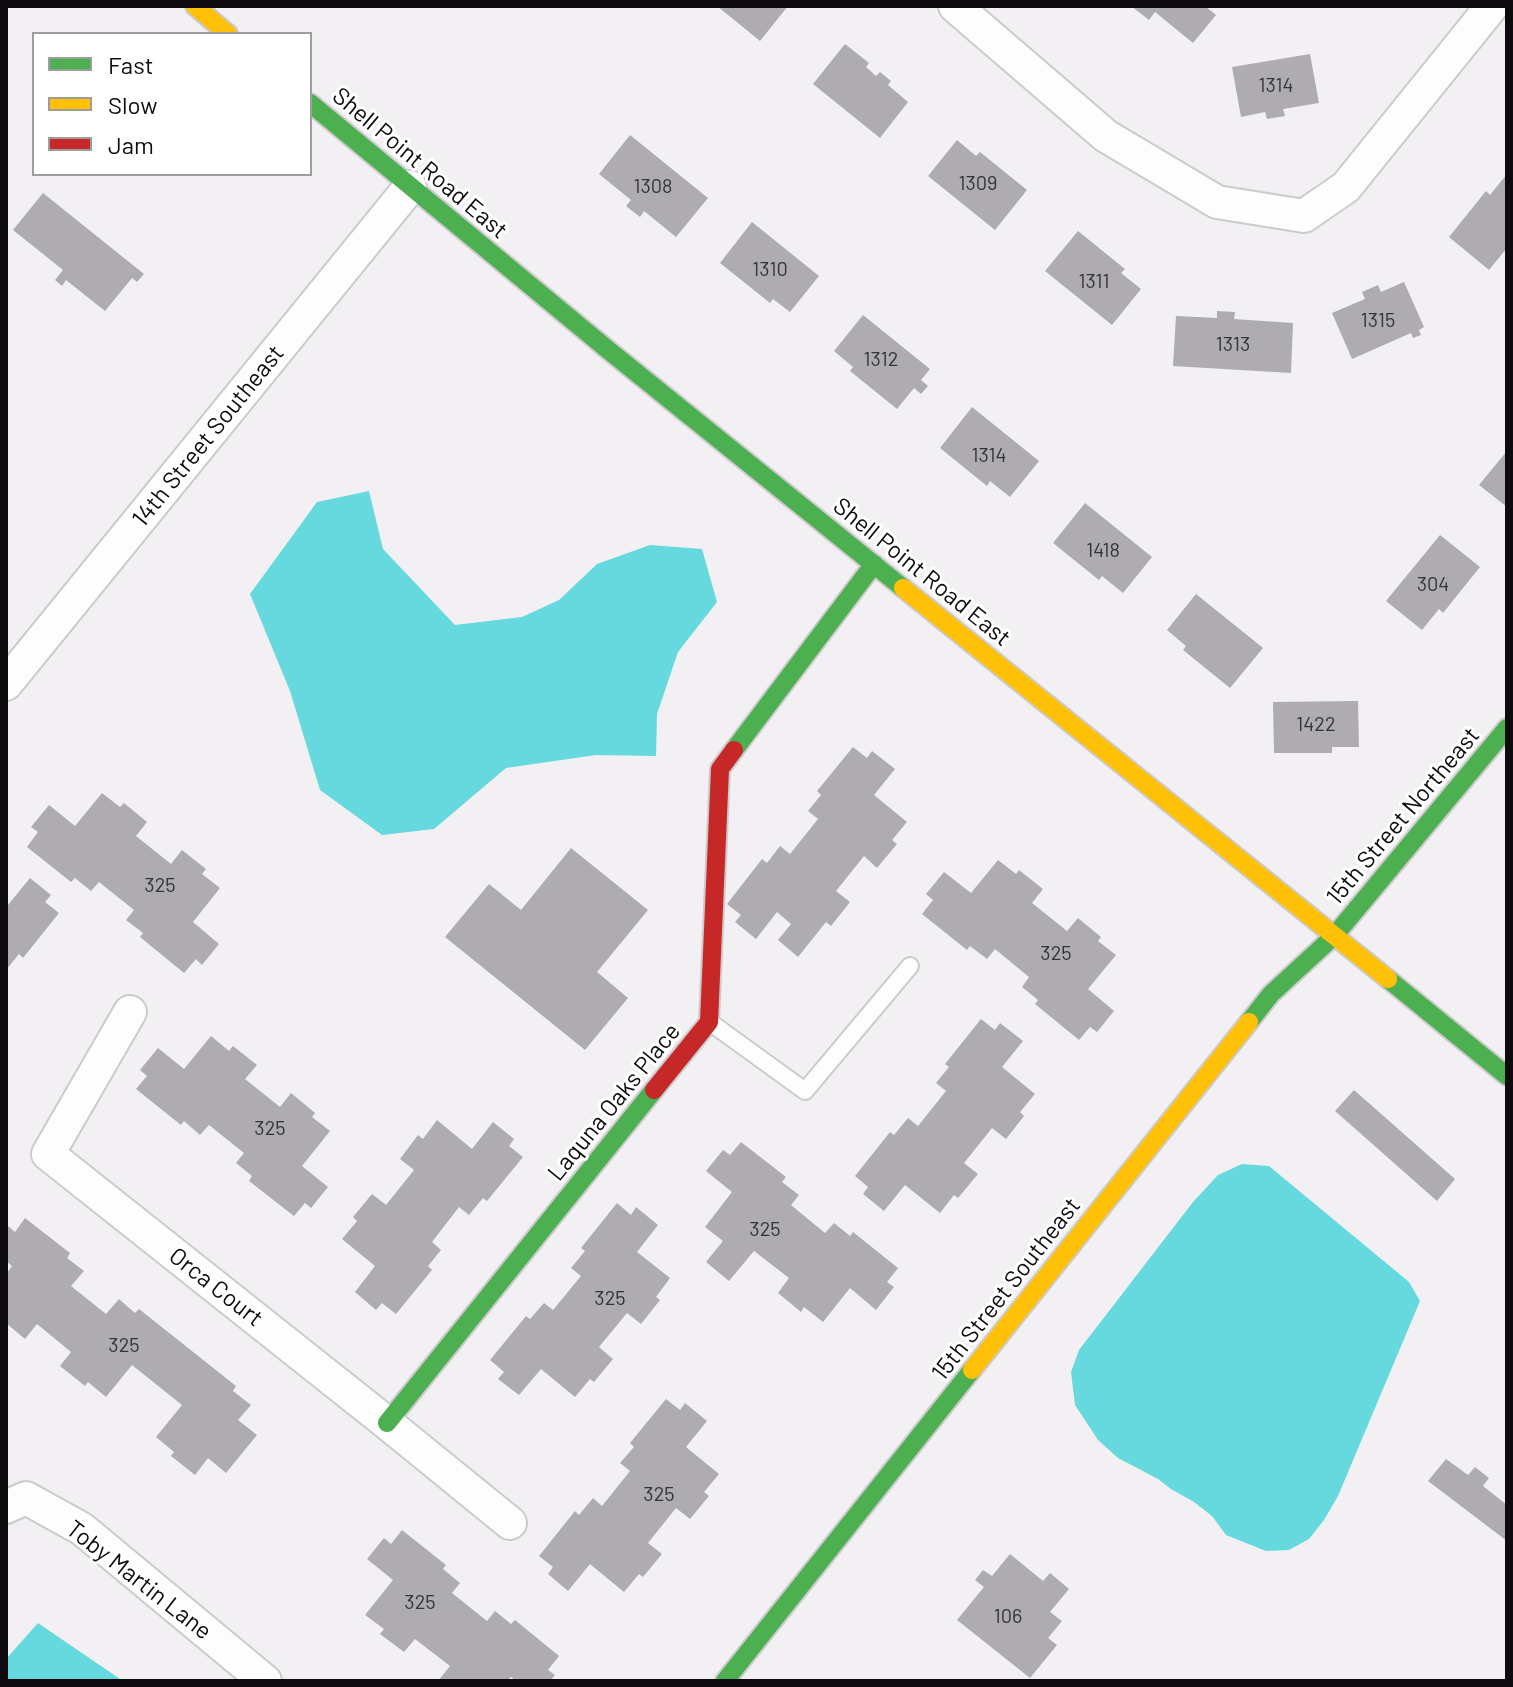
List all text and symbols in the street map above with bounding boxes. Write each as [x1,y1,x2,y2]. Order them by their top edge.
legend [32,32,312,176]
text: Fast [108,50,153,79]
house number: 1314 [1258,73,1294,97]
street label: Shell Point Road East [327,81,513,245]
text: Slow [108,90,157,119]
text: Jam [108,130,154,159]
house number: 1309 [958,171,998,195]
house number: 1308 [633,174,673,198]
house number: 1310 [752,257,788,281]
house number: 1311 [1078,269,1110,293]
house number: 1315 [1361,308,1395,332]
house number: 1313 [1216,332,1250,356]
street label: 14th Street Southeast [126,339,290,533]
house number: 1312 [864,347,898,371]
house number: 1314 [971,443,1007,467]
street label: Shell Point Road East [828,492,1016,652]
house number: 1418 [1086,538,1120,562]
house number: 304 [1417,572,1449,596]
house number: 1422 [1296,712,1336,736]
street label: 15th Street Northeast [1320,721,1486,911]
house number: 325 [144,873,176,897]
house number: 325 [1040,941,1072,965]
street label: Laquna Oaks Place [542,1017,686,1187]
house number: 325 [254,1116,286,1140]
street label: 15th Street Southeast [926,1192,1086,1386]
house number: 325 [749,1217,781,1241]
street label: Orca Court [163,1241,269,1333]
house number: 325 [594,1286,626,1310]
house number: 325 [108,1333,140,1357]
house number: 325 [643,1482,675,1506]
street label: Toby Martin Lane [61,1514,217,1646]
house number: 325 [404,1590,436,1614]
house number: 106 [994,1604,1022,1628]

